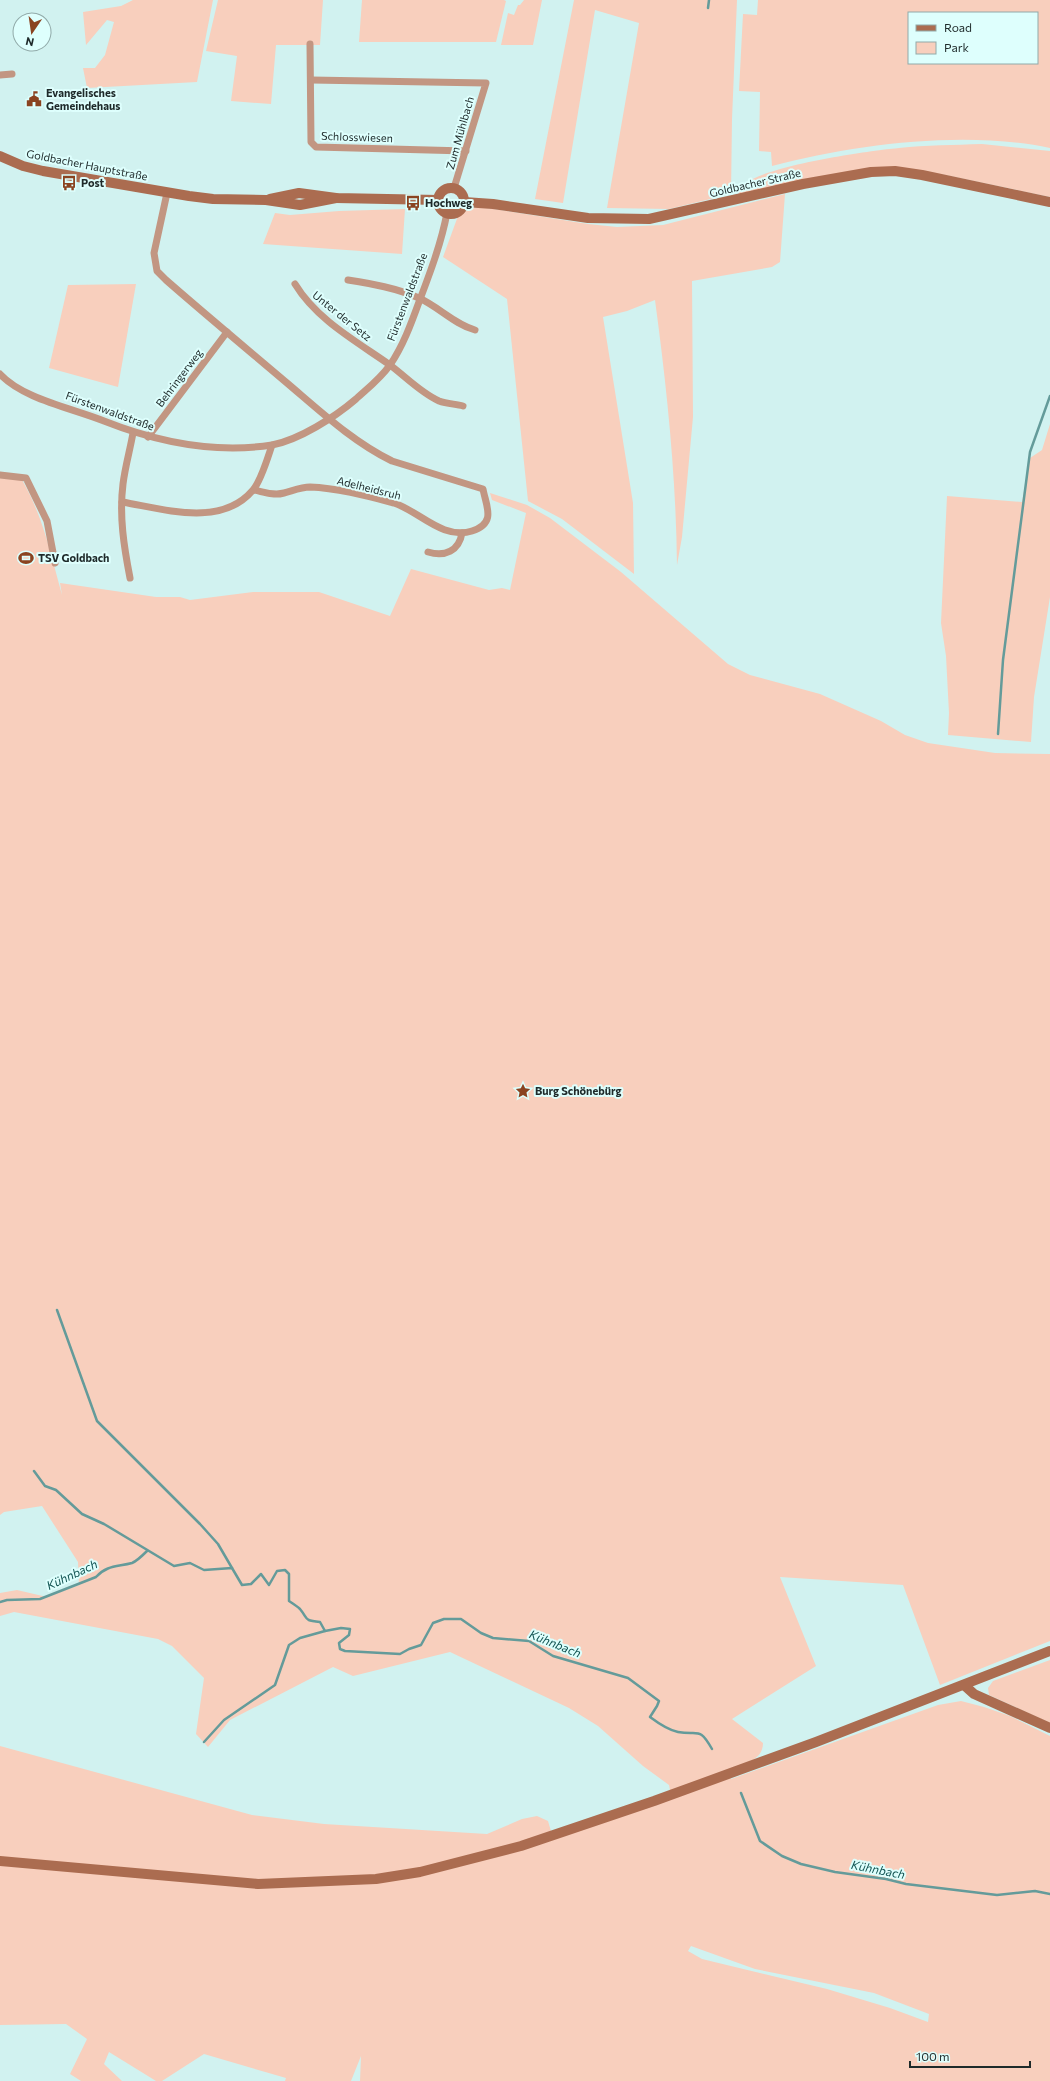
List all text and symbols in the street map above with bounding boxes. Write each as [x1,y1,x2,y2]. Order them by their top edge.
north arrow [12,12,52,52]
legend [908,12,1038,64]
text: Road [944,20,972,34]
text: N [24,35,35,49]
text: Park [944,40,970,54]
place label: Evangelisches Gemeindehaus [46,86,120,112]
public building icon: Evangelisches Gemeindehaus [25,90,43,108]
street label: Zum Mühlbach [443,95,476,171]
street label: Schlosswiesen [321,129,393,144]
street label: Goldbacher Hauptstraße [25,146,149,183]
street label: Goldbacher Straße [708,166,802,199]
bus stop icon: Post [60,174,78,192]
place label: Post [81,176,105,189]
bus stop icon: Hochweg [404,194,422,212]
place label: Hochweg [425,196,472,209]
street label: Fürstenwaldstraße [384,251,429,343]
street label: Unter der Setz [310,288,375,344]
street label: Behringerweg [153,346,205,409]
street label: Fürstenwaldstraße [64,388,156,433]
street label: Adelheidsruh [336,473,402,502]
sports icon: TSV Goldbach [17,549,35,567]
place label: TSV Goldbach [38,551,109,564]
place icon: Burg Schönebürg [514,1082,532,1100]
place label: Burg Schönebürg [535,1084,622,1097]
water label: Kühnbach [44,1556,99,1592]
water label: Kühnbach [527,1626,583,1660]
water label: Kühnbach [850,1857,906,1881]
scale bar [910,2043,1030,2069]
text: 100 m [916,2049,950,2063]

